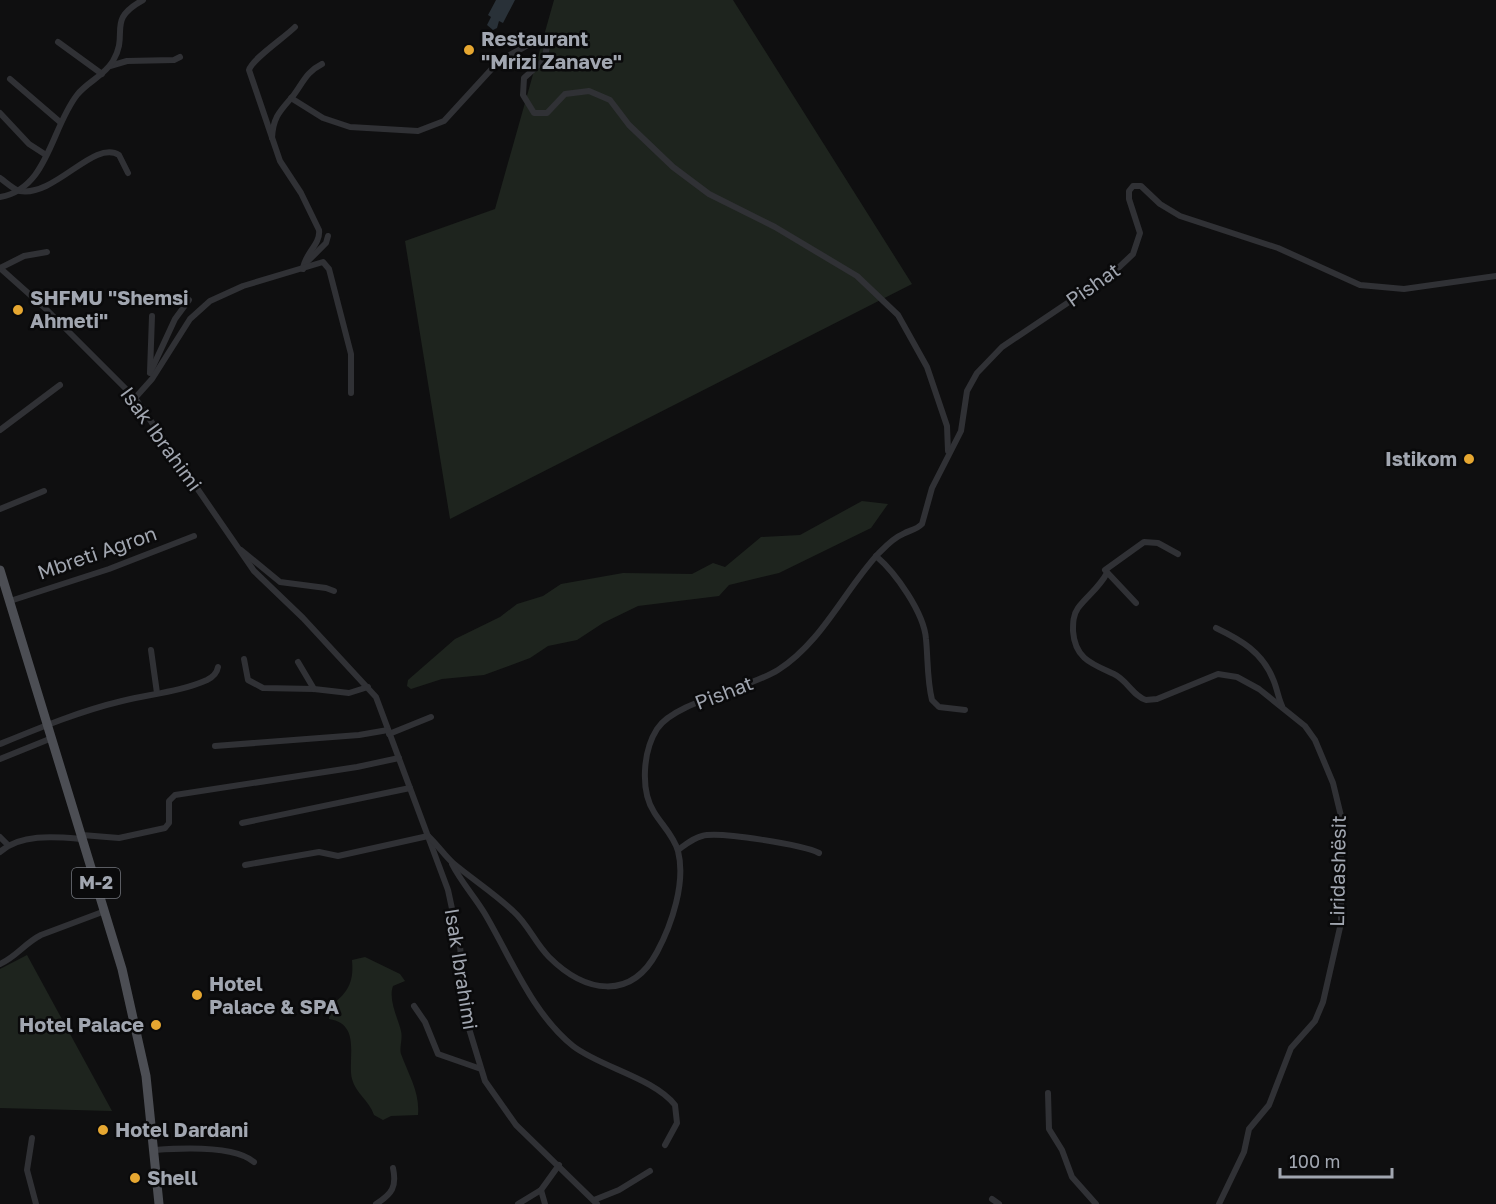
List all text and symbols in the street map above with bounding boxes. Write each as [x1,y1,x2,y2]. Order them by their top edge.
place label: Restaurant "Mrizi Zanave" [481,26,622,73]
marker: Restaurant "Mrizi Zanave" [462,43,476,57]
street label: Pishat [1061,257,1124,311]
place label: SHFMU "Shemsi Ahmeti" [30,285,189,332]
marker: SHFMU "Shemsi Ahmeti" [11,303,25,317]
street label: Isak Ibrahimi [116,382,208,495]
place label: Istikom [1385,446,1457,470]
marker: Istikom [1462,452,1476,466]
street label: Mbreti Agron [34,520,159,584]
street label: Pishat [691,670,756,714]
street label: Liridashësit [1324,815,1350,927]
road number: M-2 [72,868,120,898]
street label: Isak Ibrahimi [441,906,483,1031]
place label: Hotel Palace & SPA [209,971,339,1018]
marker: Hotel Palace & SPA [190,988,204,1002]
place label: Hotel Palace [19,1012,144,1036]
marker: Hotel Palace [149,1018,163,1032]
place label: Hotel Dardani [115,1117,248,1141]
marker: Hotel Dardani [96,1123,110,1137]
scale bar [1280,1141,1392,1179]
text: 100 m [1289,1150,1340,1172]
place label: Shell [147,1165,198,1189]
marker: Shell [128,1171,142,1185]

